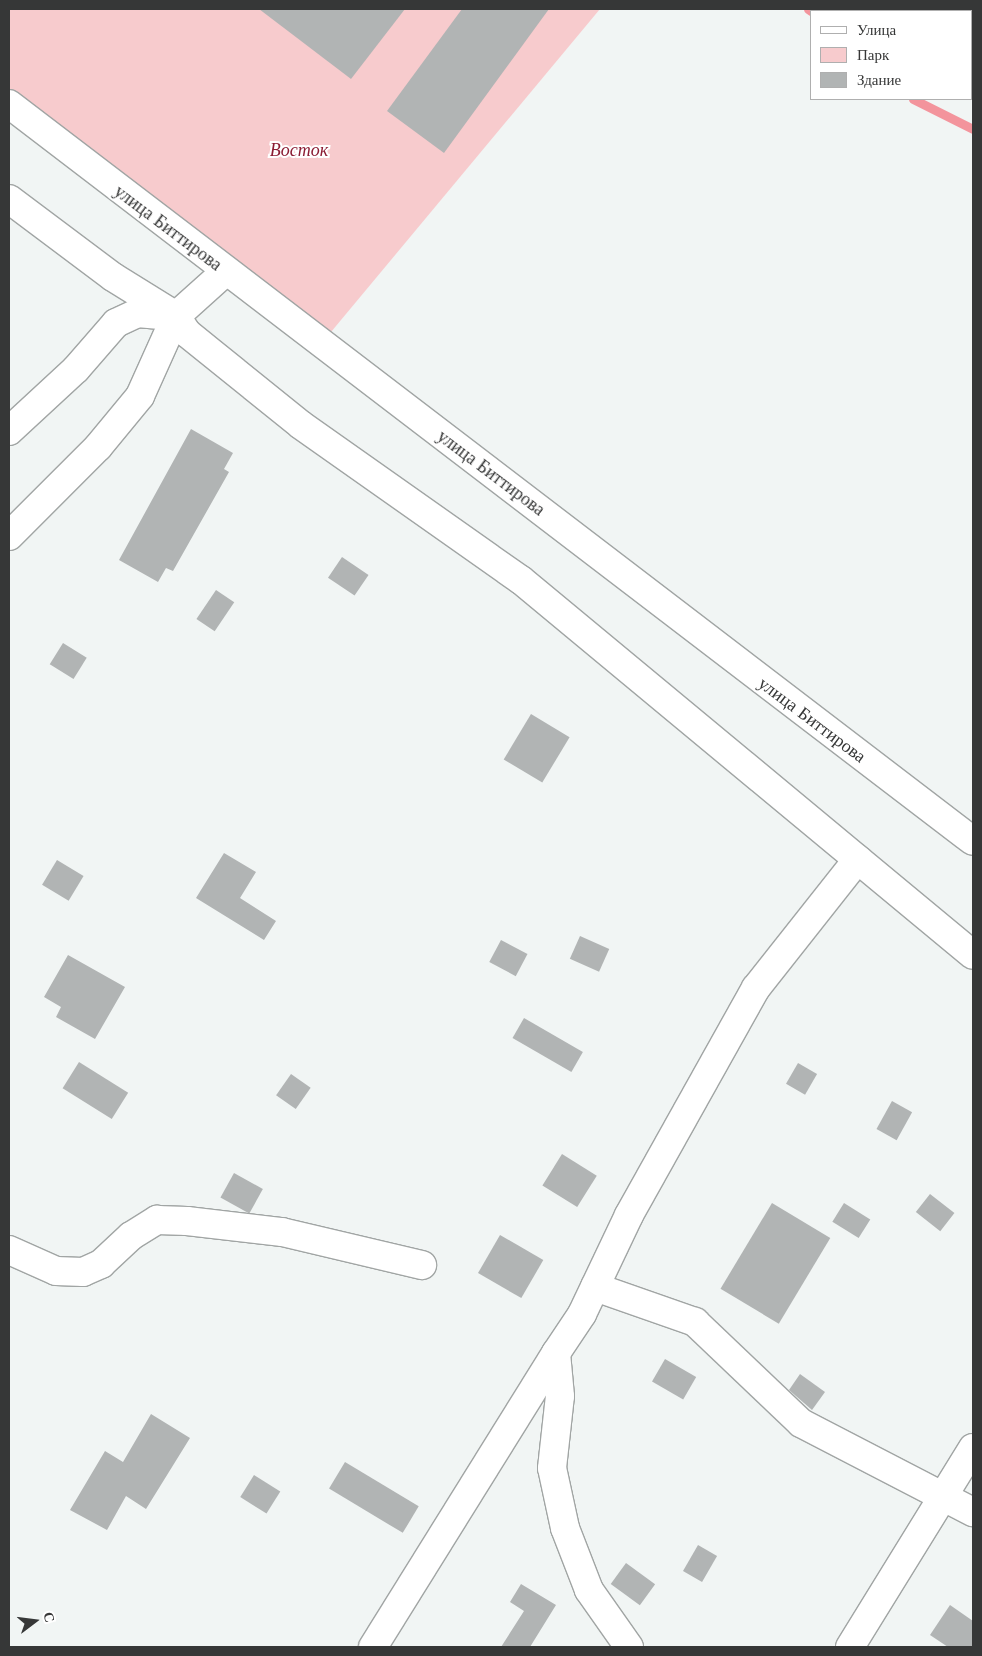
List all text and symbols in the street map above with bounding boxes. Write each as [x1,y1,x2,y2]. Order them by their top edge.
legend [810,10,972,100]
text: Улица [857,20,896,39]
text: Парк [857,45,889,64]
text: Здание [857,70,901,89]
park label: Восток [270,139,328,161]
street label: улица Биттирова [110,180,226,276]
street label: улица Биттирова [433,425,549,521]
street label: улица Биттирова [754,672,870,768]
north arrow [10,1596,60,1646]
text: С [39,1610,59,1624]

